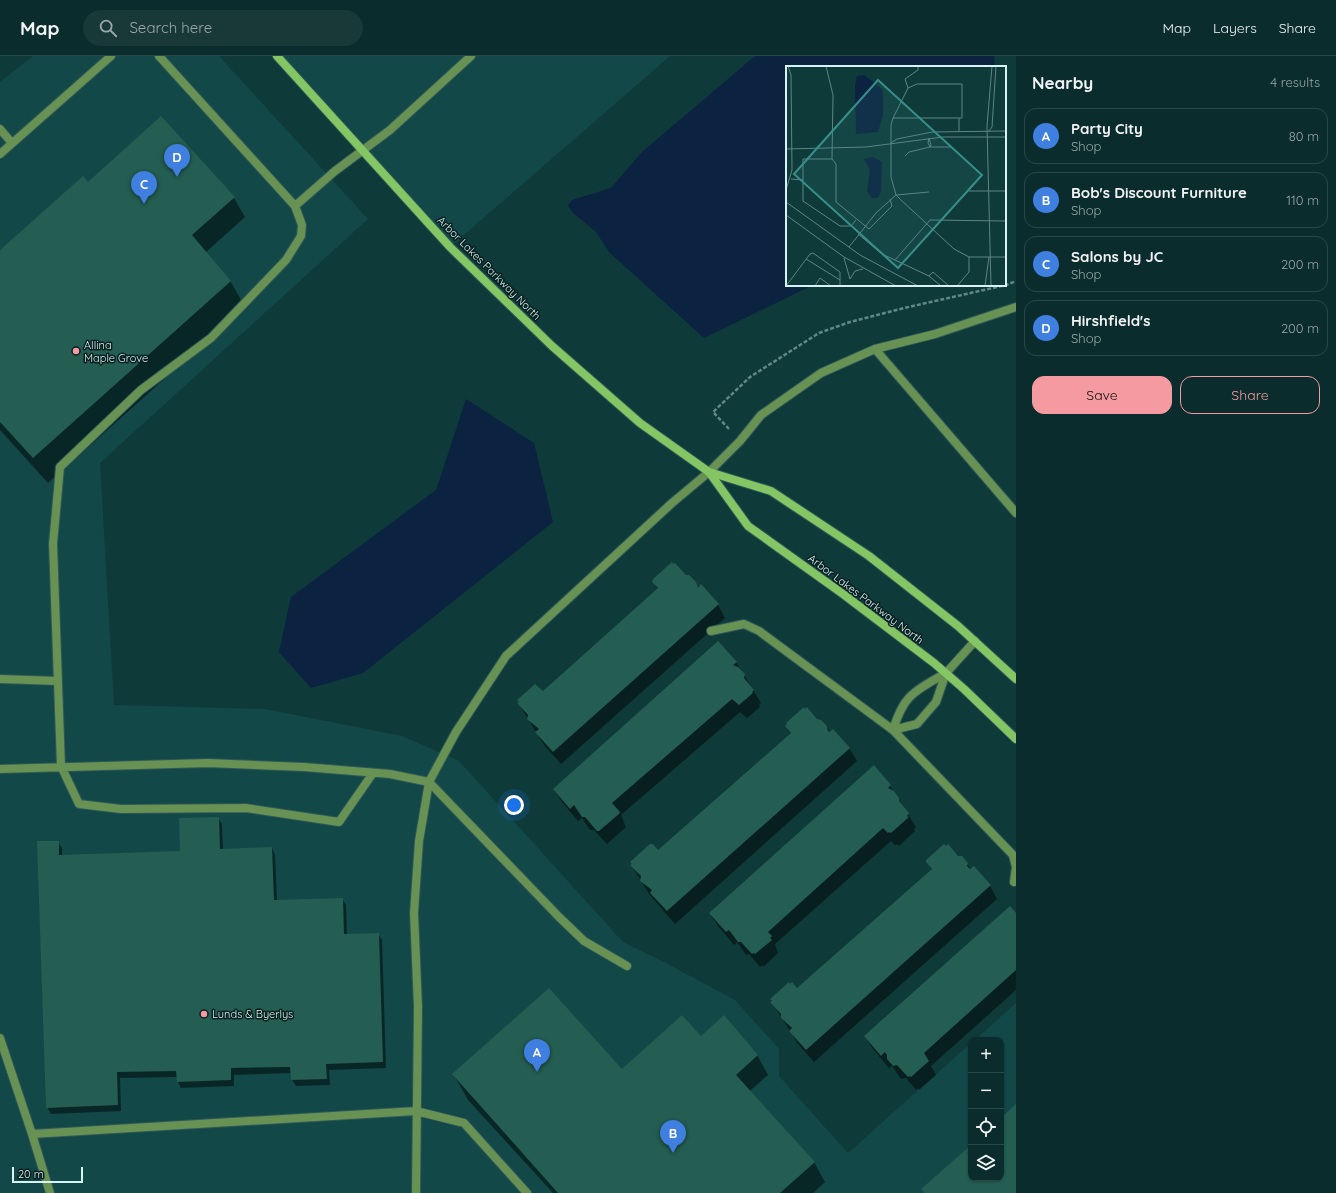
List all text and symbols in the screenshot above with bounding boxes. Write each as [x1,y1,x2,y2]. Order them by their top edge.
search box [83,10,363,46]
text: Map [20,16,59,40]
icon: search [97,17,119,39]
text: Search here [129,18,212,37]
text: Map [1162,19,1191,37]
text: Layers [1213,19,1257,37]
text: Share [1279,19,1316,37]
inset map [786,66,1006,286]
text: Nearby [1032,72,1093,93]
text: 4 results [1270,74,1320,90]
text: Party City [1071,119,1143,138]
text: A [1042,128,1050,144]
text: 80 m [1289,128,1319,144]
text: Shop [1071,138,1101,154]
pin: D [164,144,190,177]
pin: C [131,171,157,204]
text: Bob's Discount Furniture [1071,183,1247,202]
text: B [1042,192,1050,208]
text: 110 m [1286,192,1319,208]
text: Shop [1071,202,1101,218]
street label: Arbor Lakes Parkway North [434,213,544,323]
text: Salons by JC [1071,247,1163,266]
text: C [1042,256,1050,272]
text: 200 m [1281,256,1319,272]
text: Shop [1071,266,1101,282]
text: Hirshfield's [1071,311,1151,330]
text: D [1041,320,1051,336]
text: 200 m [1281,320,1319,336]
text: Shop [1071,330,1101,346]
place label: Allina Maple Grove [84,338,148,365]
marker: Allina Maple Grove [71,346,81,356]
button: Save [1032,376,1172,414]
button: Share [1180,376,1320,414]
street label: Arbor Lakes Parkway North [806,551,926,647]
your location [504,795,524,815]
place label: Lunds & Byerlys [212,1007,293,1021]
marker: Lunds & Byerlys [199,1009,209,1019]
map controls [968,1037,1004,1181]
button: + [968,1037,1004,1073]
pin: A [524,1039,550,1072]
button: − [968,1073,1004,1109]
button: locate [968,1109,1004,1145]
pin: B [660,1120,686,1153]
button: layers [968,1145,1004,1181]
scale bar [12,1165,83,1184]
text: 20 m [18,1167,44,1181]

